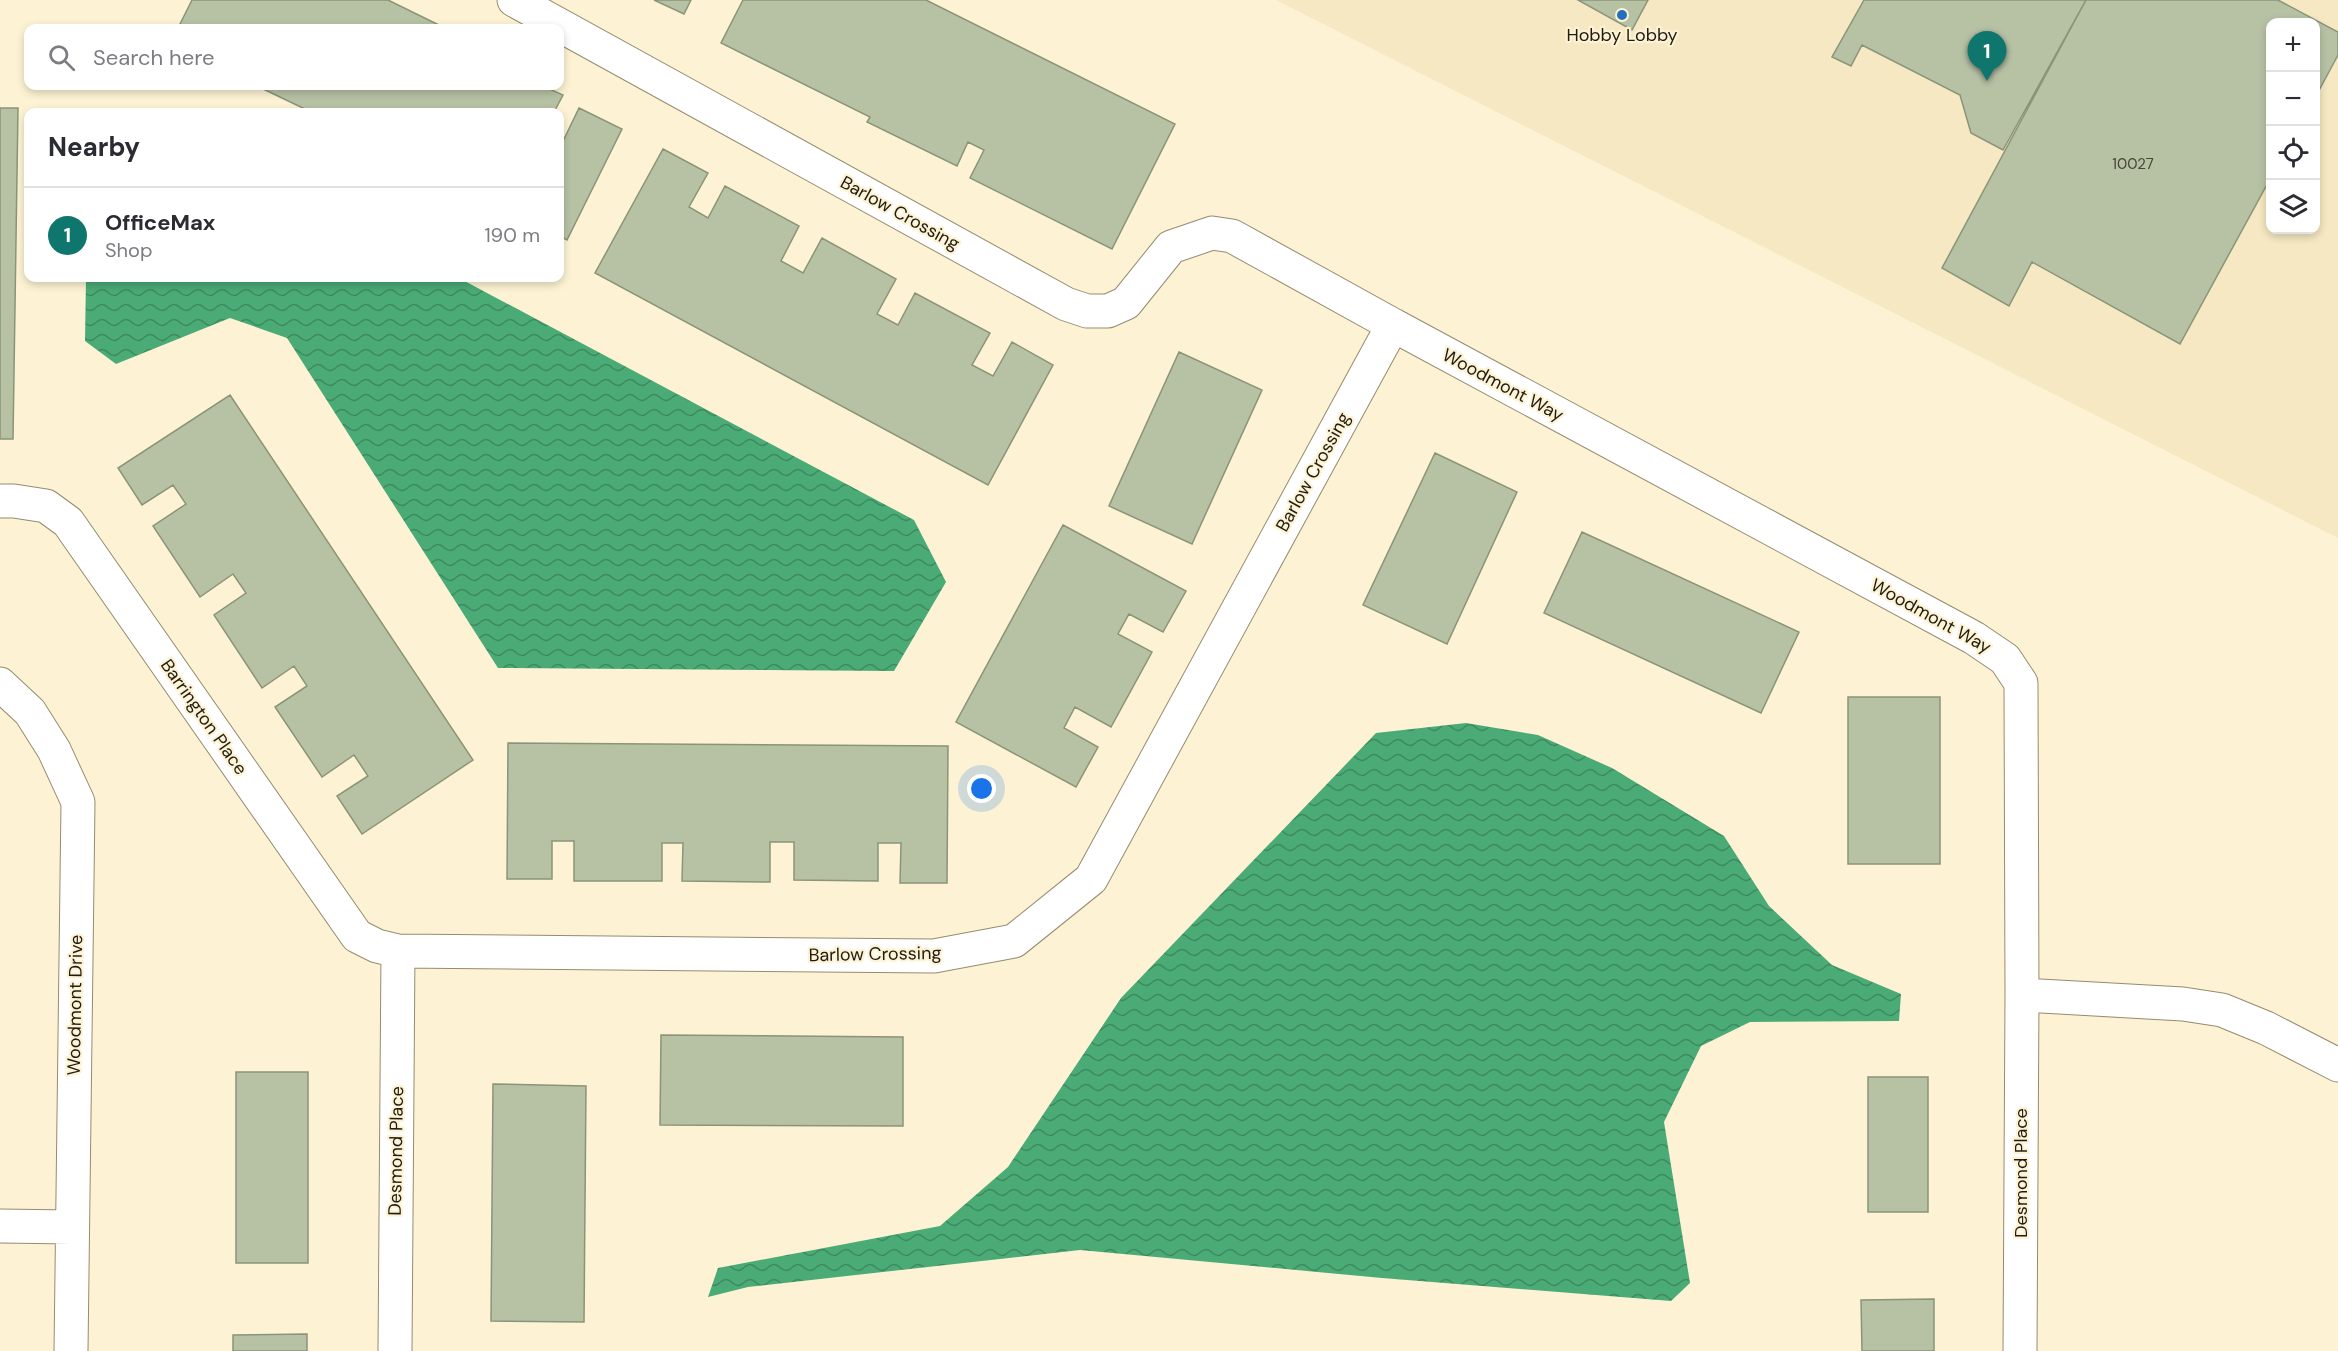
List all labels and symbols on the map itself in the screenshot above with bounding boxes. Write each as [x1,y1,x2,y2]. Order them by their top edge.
marker: Hobby Lobby [1615,8,1629,22]
place label: Hobby Lobby [1566,23,1678,47]
pin: 1 [1968,32,2006,81]
house number: 10027 [2112,154,2154,174]
street label: Barlow Crossing [836,170,964,256]
street label: Woodmont Way [1438,343,1568,427]
street label: Barlow Crossing [1270,408,1356,536]
street label: Woodmont Way [1867,573,1995,659]
street label: Barrington Place [155,654,253,780]
your location [967,774,996,803]
street label: Woodmont Drive [62,934,88,1076]
street label: Barlow Crossing [808,941,942,967]
street label: Desmond Place [383,1086,409,1216]
street label: Desmond Place [2009,1108,2033,1238]

